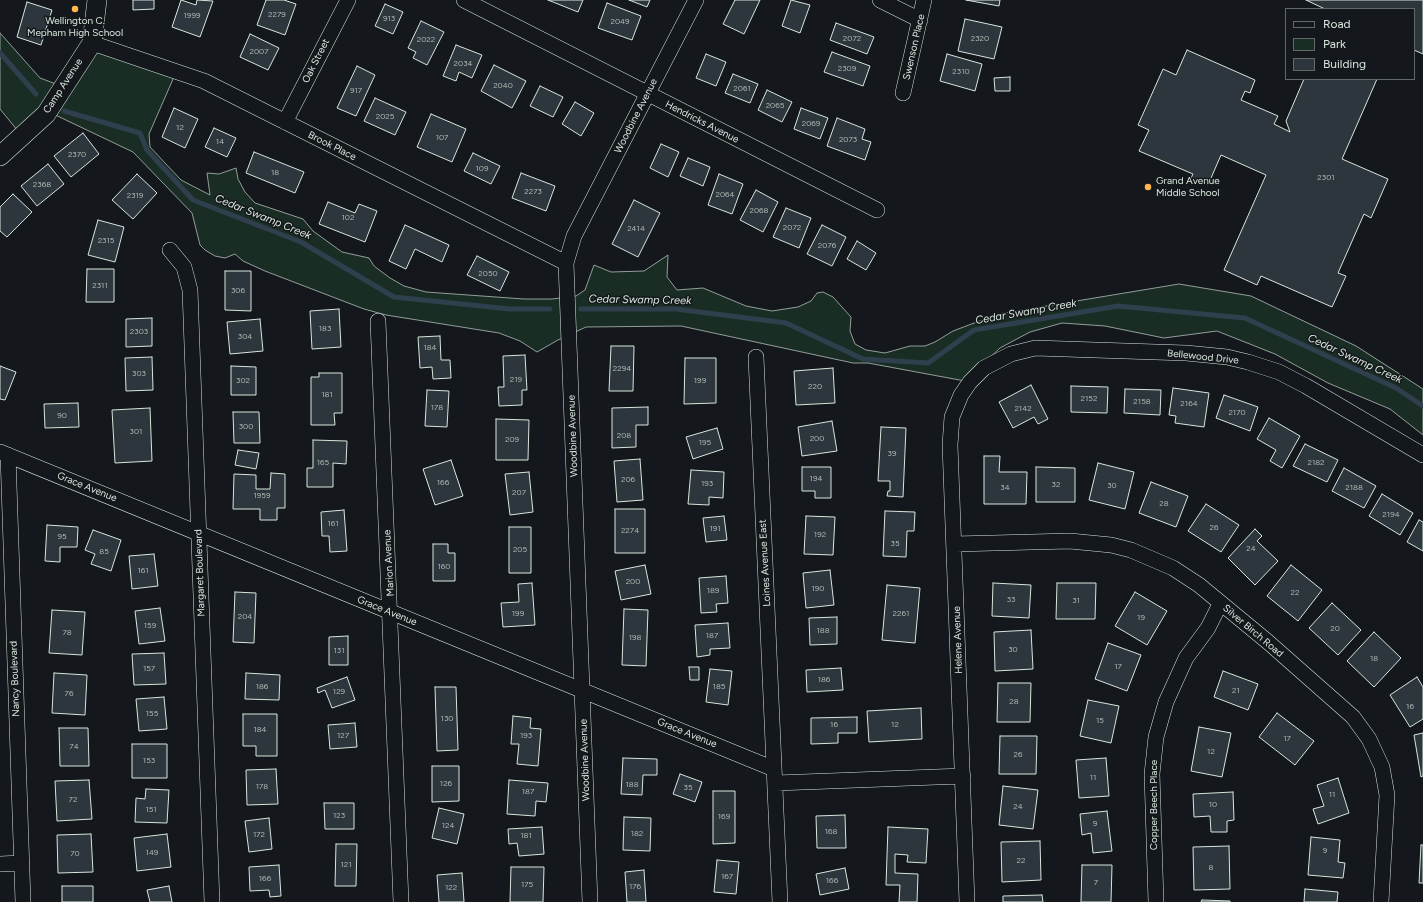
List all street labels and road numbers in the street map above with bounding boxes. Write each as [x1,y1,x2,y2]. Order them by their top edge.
street label: Swenson Place [901,13,927,81]
street label: Oak Street [300,37,332,85]
street label: Camp Avenue [41,56,85,116]
street label: Woodbine Avenue [612,77,660,155]
street label: Hendricks Avenue [663,98,741,146]
street label: Brook Place [306,129,358,163]
street label: Bellewood Drive [1167,347,1239,367]
street label: Woodbine Avenue [566,395,580,477]
street label: Grace Avenue [55,470,119,504]
street label: Loines Avenue East [757,519,773,607]
street label: Margaret Boulevard [192,529,208,617]
street label: Marion Avenue [381,529,397,597]
street label: Grace Avenue [355,594,419,628]
street label: Silver Birch Road [1220,602,1286,660]
street label: Helene Avenue [951,606,965,674]
street label: Nancy Boulevard [8,641,22,717]
street label: Grace Avenue [655,716,719,750]
street label: Woodbine Avenue [578,719,592,801]
street label: Copper Beech Place [1148,760,1160,850]

